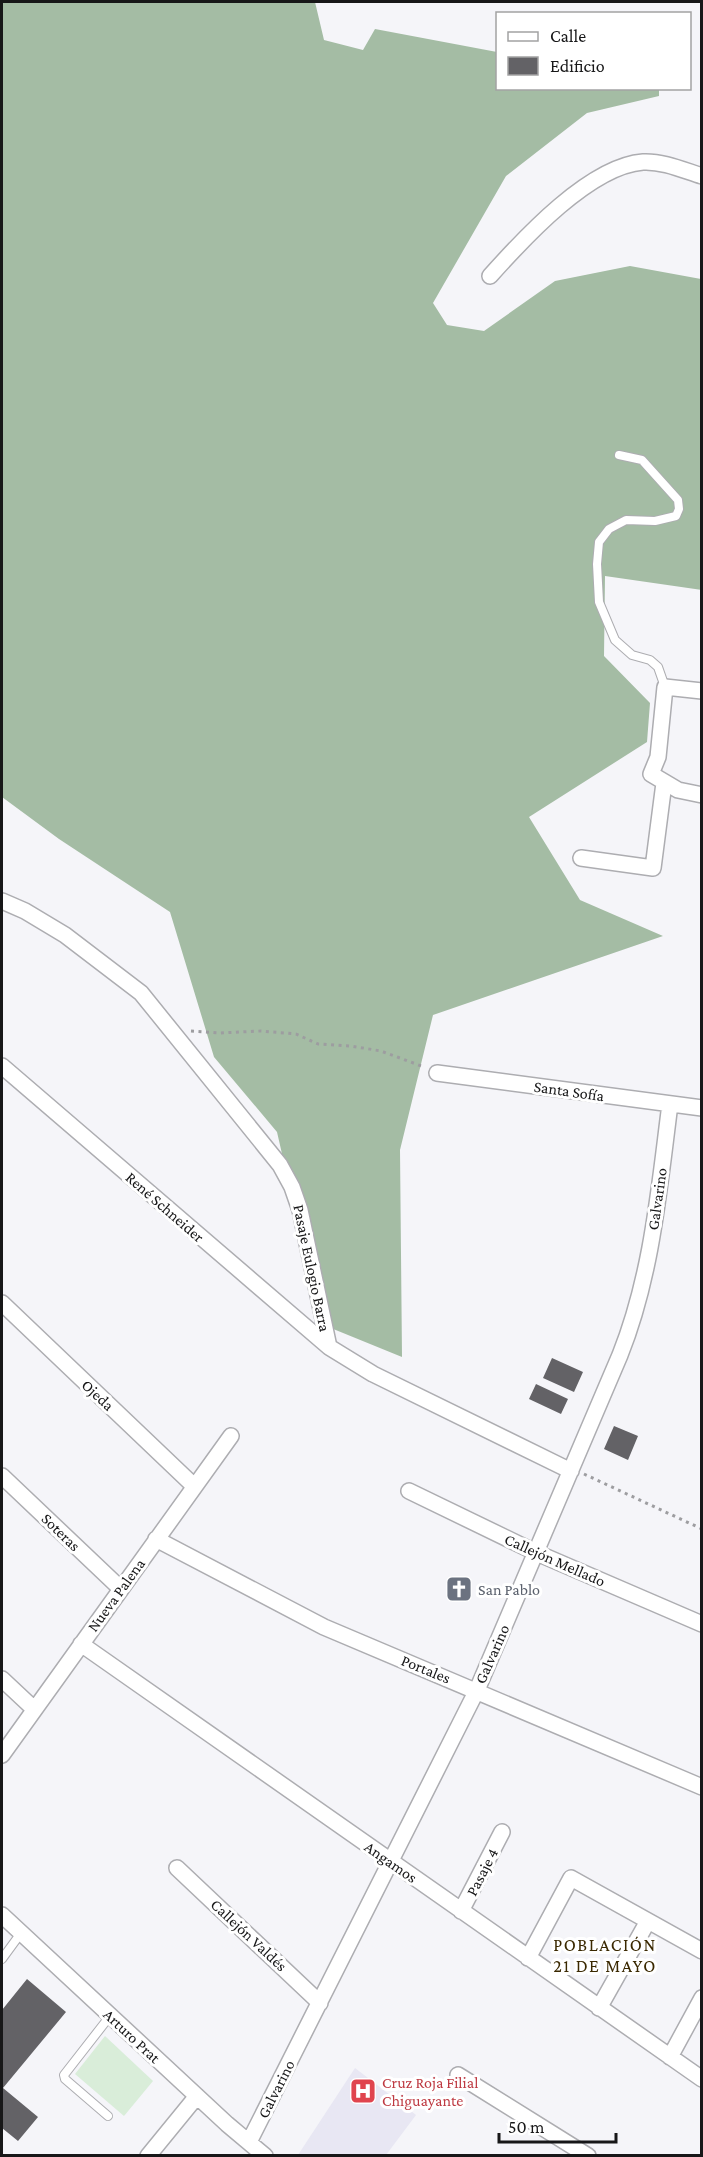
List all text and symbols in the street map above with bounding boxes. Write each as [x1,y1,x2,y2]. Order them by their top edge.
legend [496,12,691,90]
text: Calle [550,26,586,46]
text: Edificio [550,56,605,76]
street label: Santa Sofía [533,1078,606,1104]
street label: Galvarino [644,1167,670,1231]
street label: René Schneider [122,1168,208,1246]
street label: Pasaje Eulogio Barra [289,1203,334,1334]
street label: Ojeda [78,1376,118,1415]
street label: Soteras [38,1510,84,1554]
street label: Callejón Mellado [502,1530,608,1591]
street label: Nueva Palena [84,1555,149,1635]
church icon: San Pablo [444,1574,474,1604]
place label: San Pablo [478,1581,540,1598]
street label: Galvarino [471,1622,513,1686]
street label: Portales [399,1651,453,1687]
street label: Angamos [361,1838,420,1887]
street label: Pasaje 4 [463,1845,502,1899]
street label: Callejón Valdés [207,1896,290,1975]
district label: POBLACIÓN 21 DE MAYO [553,1935,657,1976]
street label: Arturo Prat [100,2006,164,2067]
street label: Galvarino [254,2057,298,2121]
place label: Cruz Roja Filial Chiguayante [382,2074,478,2110]
hospital icon: Cruz Roja Filial Chiguayante [348,2076,378,2106]
scale bar [499,2106,616,2144]
text: 50 m [508,2117,545,2137]

